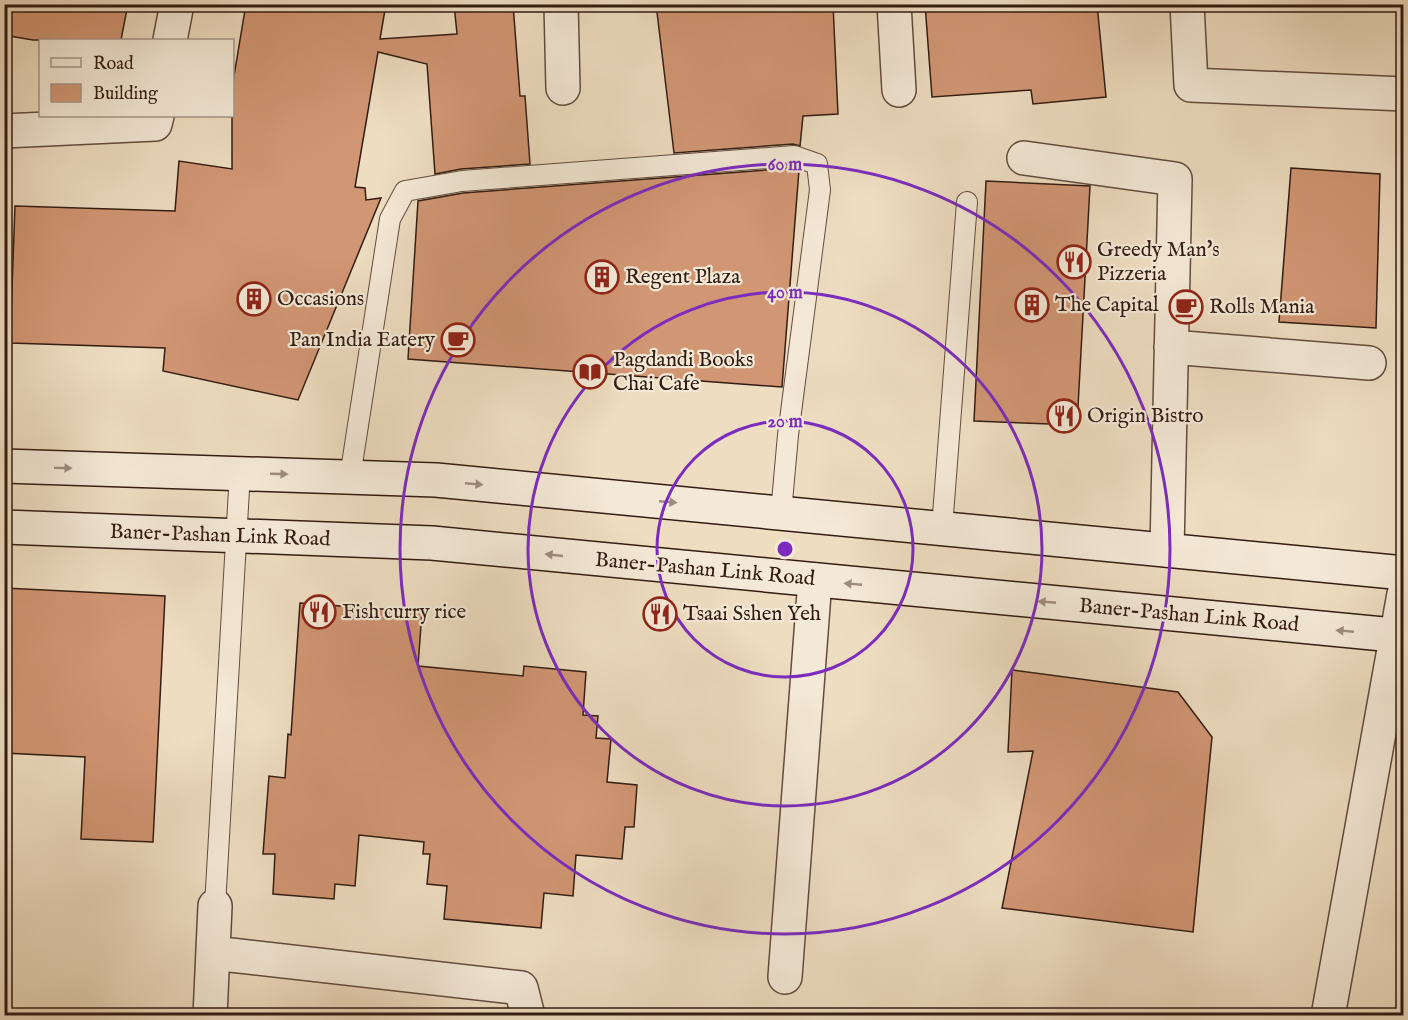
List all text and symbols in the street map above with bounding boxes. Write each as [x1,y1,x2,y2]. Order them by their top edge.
legend [39,39,234,117]
text: Road [93,53,134,76]
text: Building [93,83,158,106]
text: 60 m [768,154,802,177]
place label: Greedy Man's Pizzeria [1097,237,1220,288]
restaurant icon: Greedy Man's Pizzeria [1056,244,1092,280]
building icon: Regent Plaza [584,259,620,295]
place label: Regent Plaza [625,264,741,291]
building icon: Occasions [236,281,272,317]
text: 40 m [767,282,803,305]
place label: Occasions [277,286,364,313]
building icon: The Capital [1014,287,1050,323]
cafe icon: Rolls Mania [1168,289,1204,325]
place label: The Capital [1055,292,1159,319]
place label: Rolls Mania [1209,294,1315,321]
cafe icon: Pan India Eatery [440,322,476,358]
place label: Pan India Eatery [289,327,436,354]
place label: Pagdandi Books Chai Cafe [613,347,753,398]
library icon: Pagdandi Books Chai Cafe [572,354,608,390]
restaurant icon: Origin Bistro [1046,398,1082,434]
place label: Origin Bistro [1087,403,1204,430]
text: 20 m [767,411,803,434]
one-way arrow [53,463,72,472]
one-way arrow [269,469,288,478]
one-way arrow [464,479,483,489]
one-way arrow [658,497,677,507]
street label: Baner-Pashan Link Road [109,519,332,553]
centre of rings [775,539,795,559]
street label: Baner-Pashan Link Road [594,547,817,593]
one-way arrow [544,550,563,560]
one-way arrow [843,579,862,589]
street label: Baner-Pashan Link Road [1078,593,1301,639]
restaurant icon: Fish curry rice [301,594,337,630]
restaurant icon: Tsaai Sshen Yeh [642,596,678,632]
one-way arrow [1037,597,1056,607]
place label: Fish curry rice [342,599,467,626]
place label: Tsaai Sshen Yeh [683,601,821,628]
one-way arrow [1336,626,1355,636]

